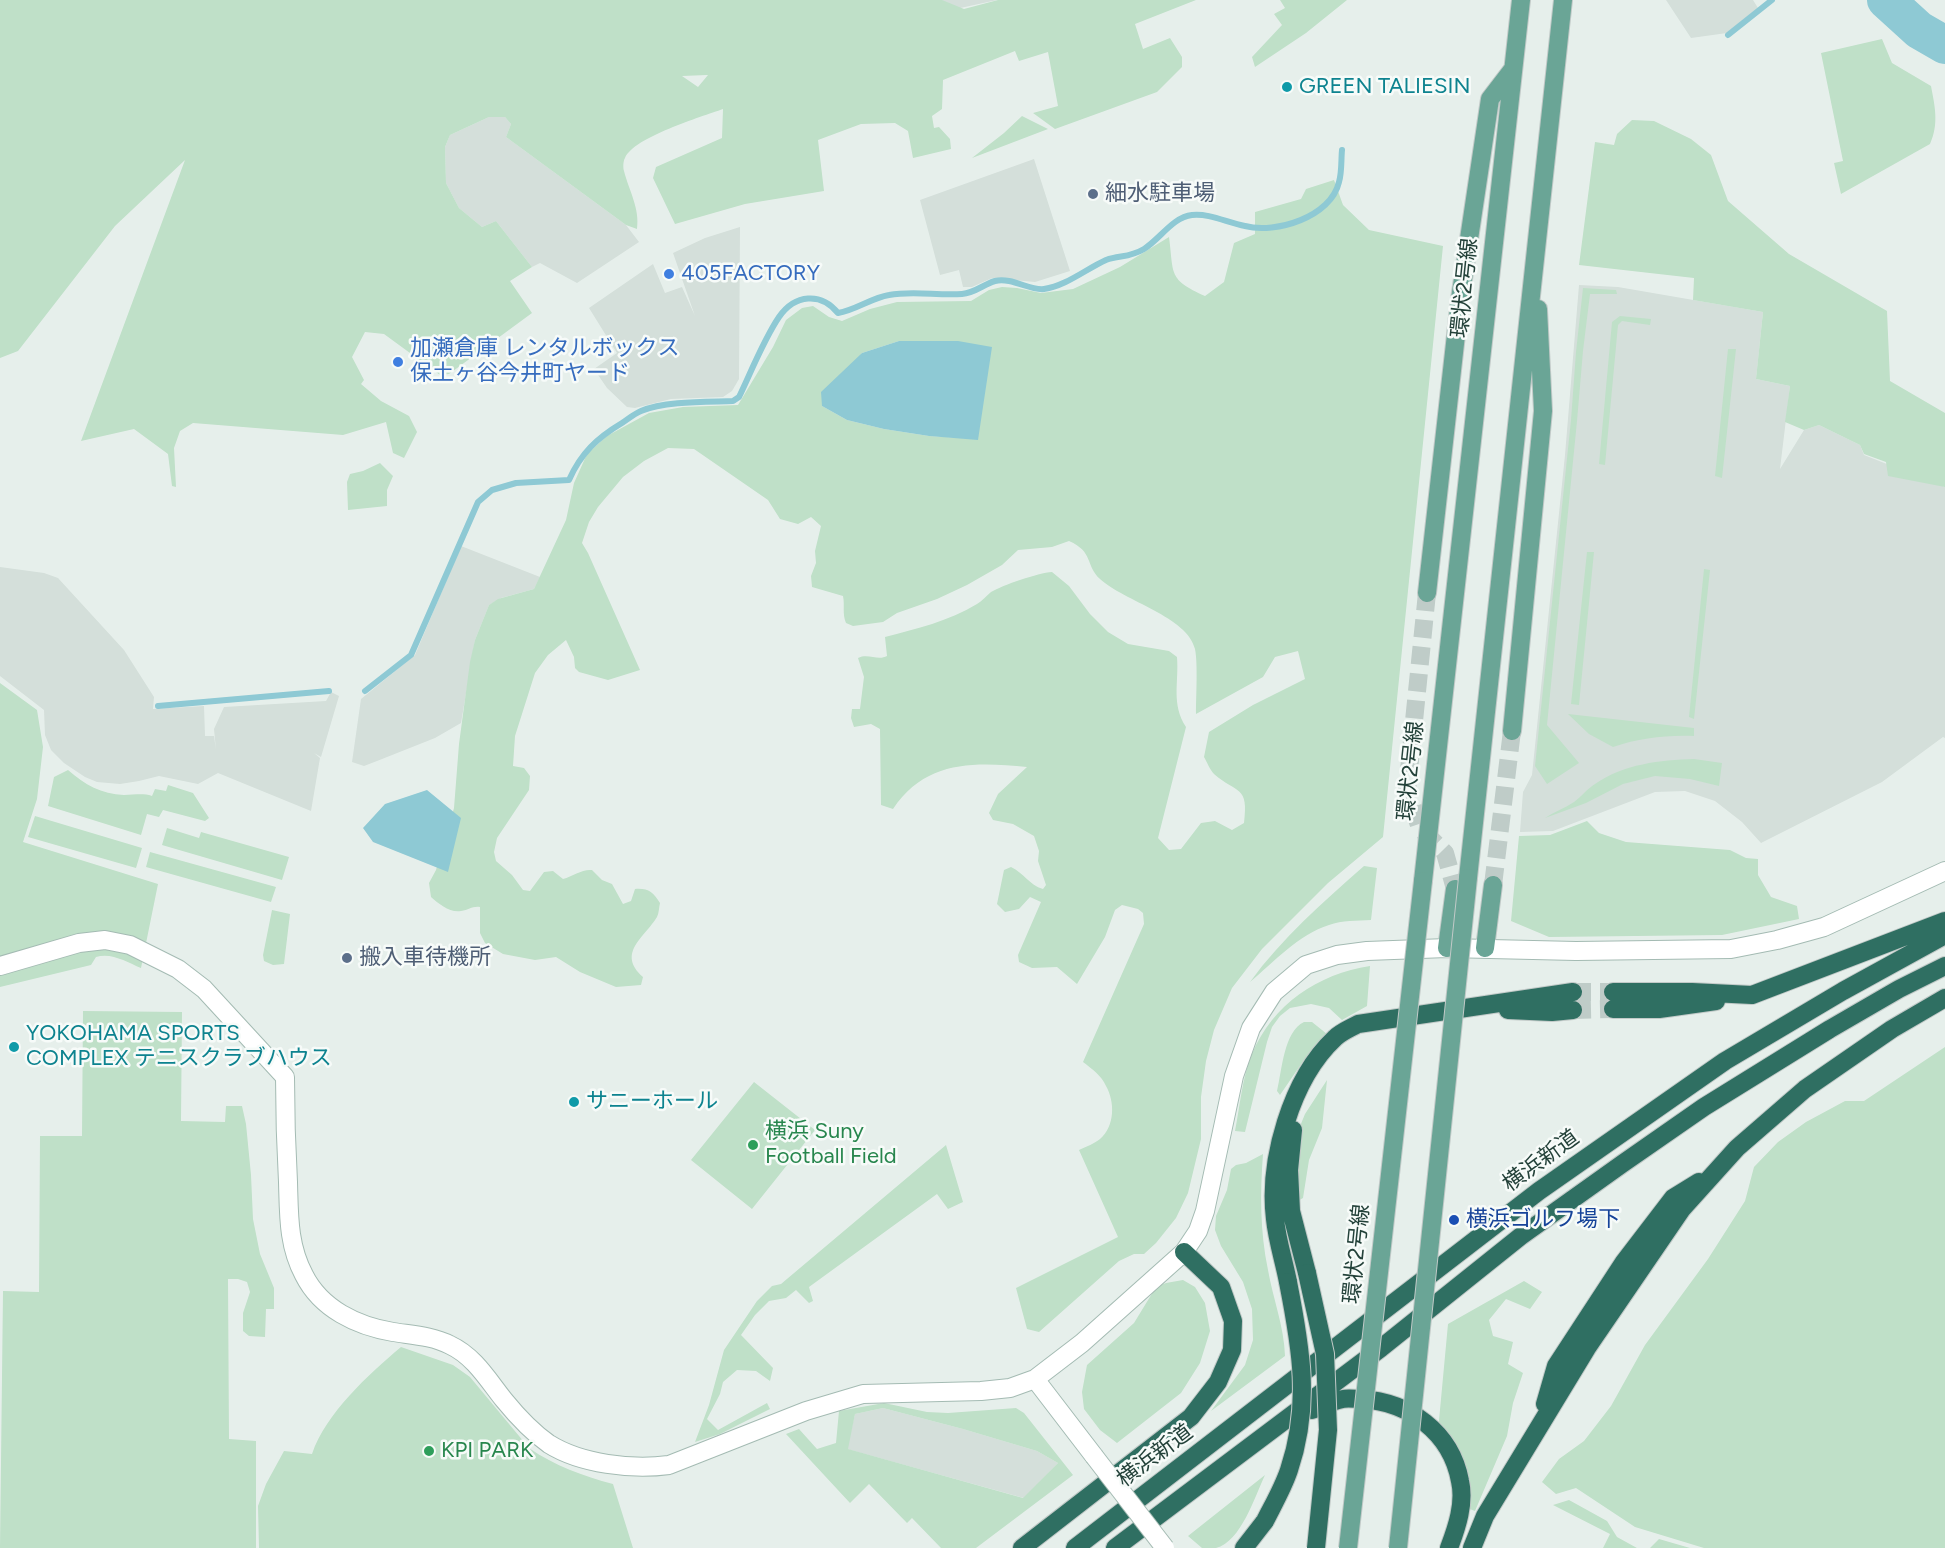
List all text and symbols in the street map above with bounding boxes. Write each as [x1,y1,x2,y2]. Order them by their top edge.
place label: GREEN TALIESIN [1299,74,1470,100]
marker: GREEN TALIESIN [1280,80,1294,94]
place label: 細水駐車場 [1105,181,1215,207]
marker: 細水駐車場 [1086,187,1100,201]
street label: 環状2号線 [1447,237,1483,339]
place label: 405FACTORY [681,261,820,287]
marker: 405FACTORY [662,267,676,281]
place label: 加瀬倉庫 レンタルボックス 保土ヶ谷今井町ヤード [410,336,679,388]
marker: 加瀬倉庫 レンタルボックス 保土ヶ谷今井町ヤード [391,355,405,369]
street label: 環状2号線 [1393,720,1429,822]
place label: 搬入車待機所 [359,945,491,971]
marker: 搬入車待機所 [340,951,354,965]
place label: YOKOHAMA SPORTS COMPLEX テニスクラブハウス [26,1021,332,1072]
marker: YOKOHAMA SPORTS COMPLEX テニスクラブハウス [7,1040,21,1054]
place label: サニーホール [586,1089,718,1115]
marker: サニーホール [567,1095,581,1109]
place label: 横浜 Suny Football Field [765,1119,897,1170]
street label: 横浜新道 [1498,1124,1584,1198]
marker: 横浜 Suny Football Field [746,1138,760,1152]
street label: 環状2号線 [1339,1203,1375,1305]
place label: 横浜ゴルフ場下 [1466,1207,1620,1233]
marker: 横浜ゴルフ場下 [1447,1213,1461,1227]
street label: 横浜新道 [1112,1419,1198,1493]
place label: KPI PARK [441,1438,533,1464]
marker: KPI PARK [422,1444,436,1458]

